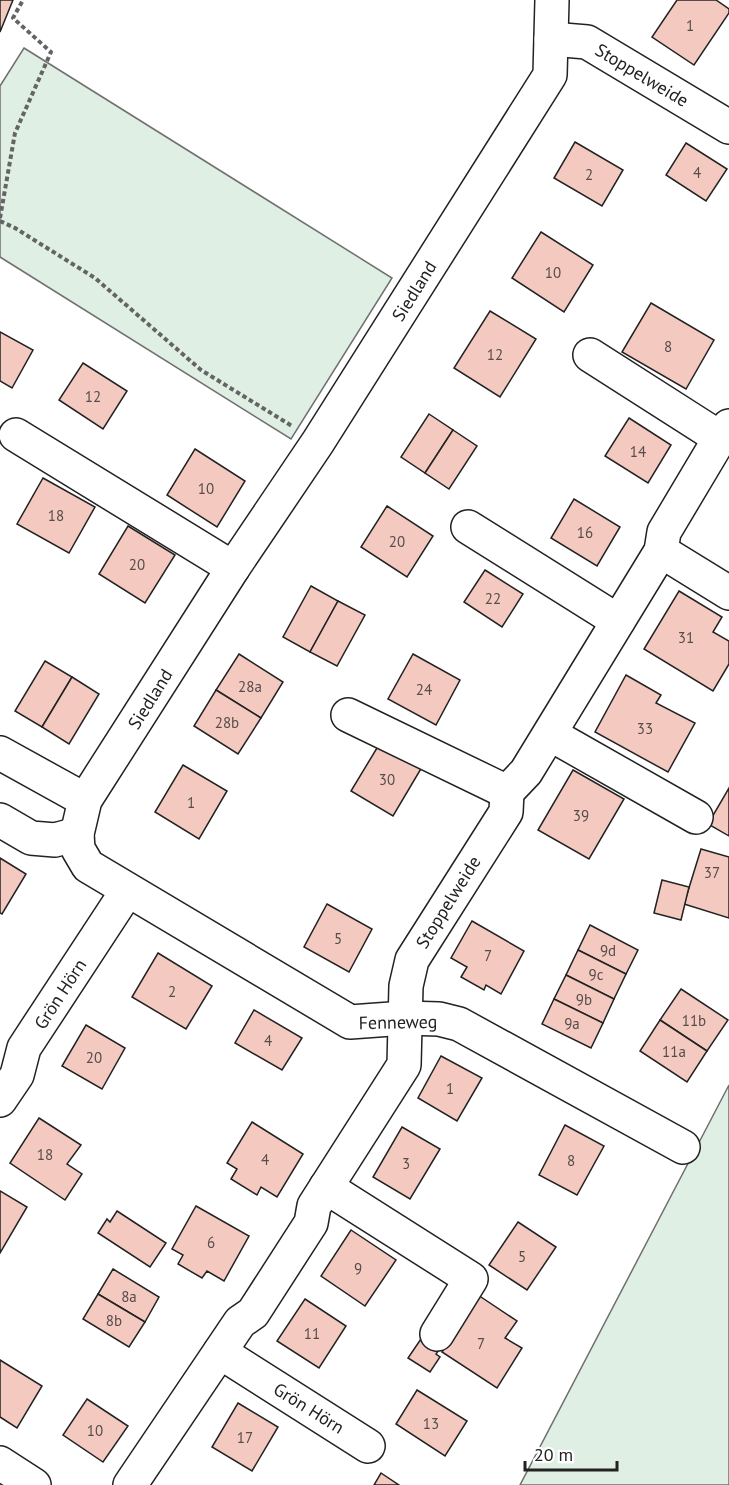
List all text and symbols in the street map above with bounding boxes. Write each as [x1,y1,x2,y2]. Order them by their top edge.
house number: 1 [686,16,694,35]
street label: Stoppelweide [591,38,693,112]
house number: 4 [693,163,701,182]
house number: 2 [585,165,593,184]
street label: Siedland [387,257,441,325]
house number: 10 [545,263,561,282]
house number: 8 [664,337,672,356]
house number: 12 [487,345,503,364]
house number: 12 [85,387,101,406]
house number: 14 [630,442,646,461]
house number: 10 [198,479,214,498]
house number: 18 [48,506,64,525]
house number: 16 [577,523,593,542]
house number: 20 [389,532,405,551]
house number: 20 [129,555,145,574]
house number: 22 [485,589,501,608]
house number: 31 [678,628,694,647]
street label: Siedland [123,665,177,733]
house number: 28a [238,677,262,696]
house number: 24 [416,680,432,699]
house number: 28b [215,713,239,732]
house number: 33 [637,719,653,738]
house number: 30 [379,770,395,789]
house number: 1 [187,793,195,812]
house number: 39 [573,806,589,825]
street label: Stoppelweide [410,851,486,953]
house number: 37 [704,863,720,882]
house number: 5 [334,929,342,948]
house number: 9d [600,941,616,960]
house number: 7 [484,946,492,965]
street label: Grön Hörn [29,955,91,1033]
house number: 9c [589,965,604,984]
house number: 2 [168,982,176,1001]
house number: 9b [576,990,592,1009]
street label: Fenneweg [358,1010,438,1034]
house number: 11b [682,1011,706,1030]
house number: 9a [564,1014,580,1033]
house number: 4 [264,1031,272,1050]
house number: 11a [662,1042,686,1061]
house number: 20 [86,1048,102,1067]
house number: 1 [446,1079,454,1098]
house number: 18 [37,1145,53,1164]
house number: 4 [261,1150,269,1169]
house number: 8 [567,1151,575,1170]
house number: 3 [402,1154,410,1173]
house number: 6 [207,1233,215,1252]
house number: 5 [518,1247,526,1266]
house number: 9 [354,1259,362,1278]
house number: 8a [121,1287,137,1306]
house number: 8b [106,1311,122,1330]
house number: 11 [304,1324,320,1343]
house number: 7 [477,1334,485,1353]
street label: Grön Hörn [269,1377,349,1439]
house number: 13 [423,1414,439,1433]
house number: 10 [87,1421,103,1440]
house number: 17 [237,1428,253,1447]
scale bar [525,1434,616,1472]
text: 20 m [534,1443,573,1466]

